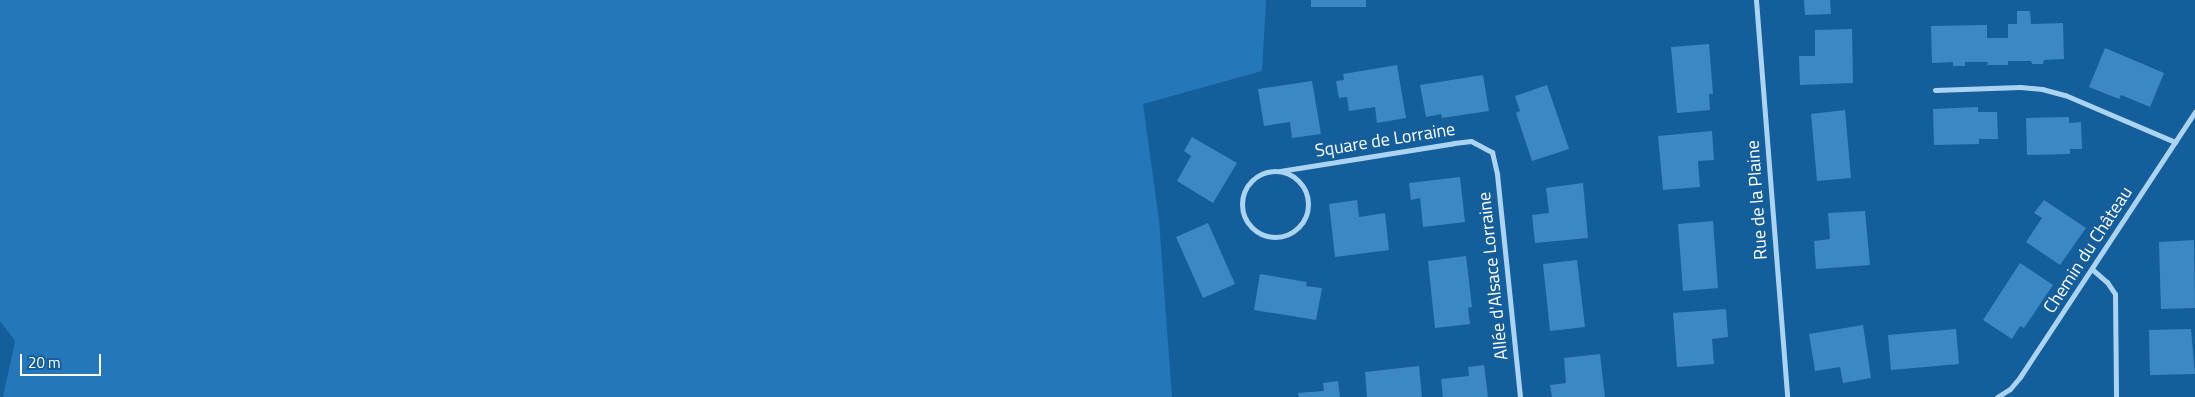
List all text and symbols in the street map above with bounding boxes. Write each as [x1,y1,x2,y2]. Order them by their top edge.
street label: Square de Lorraine [1313,118,1457,162]
street label: Rue de la Plaine [1742,139,1772,261]
street label: Chemin du Château [2039,183,2137,317]
street label: Allée d'Alsace Lorraine [1473,191,1513,361]
scale bar [22,344,104,376]
text: 20 m [28,351,61,374]

